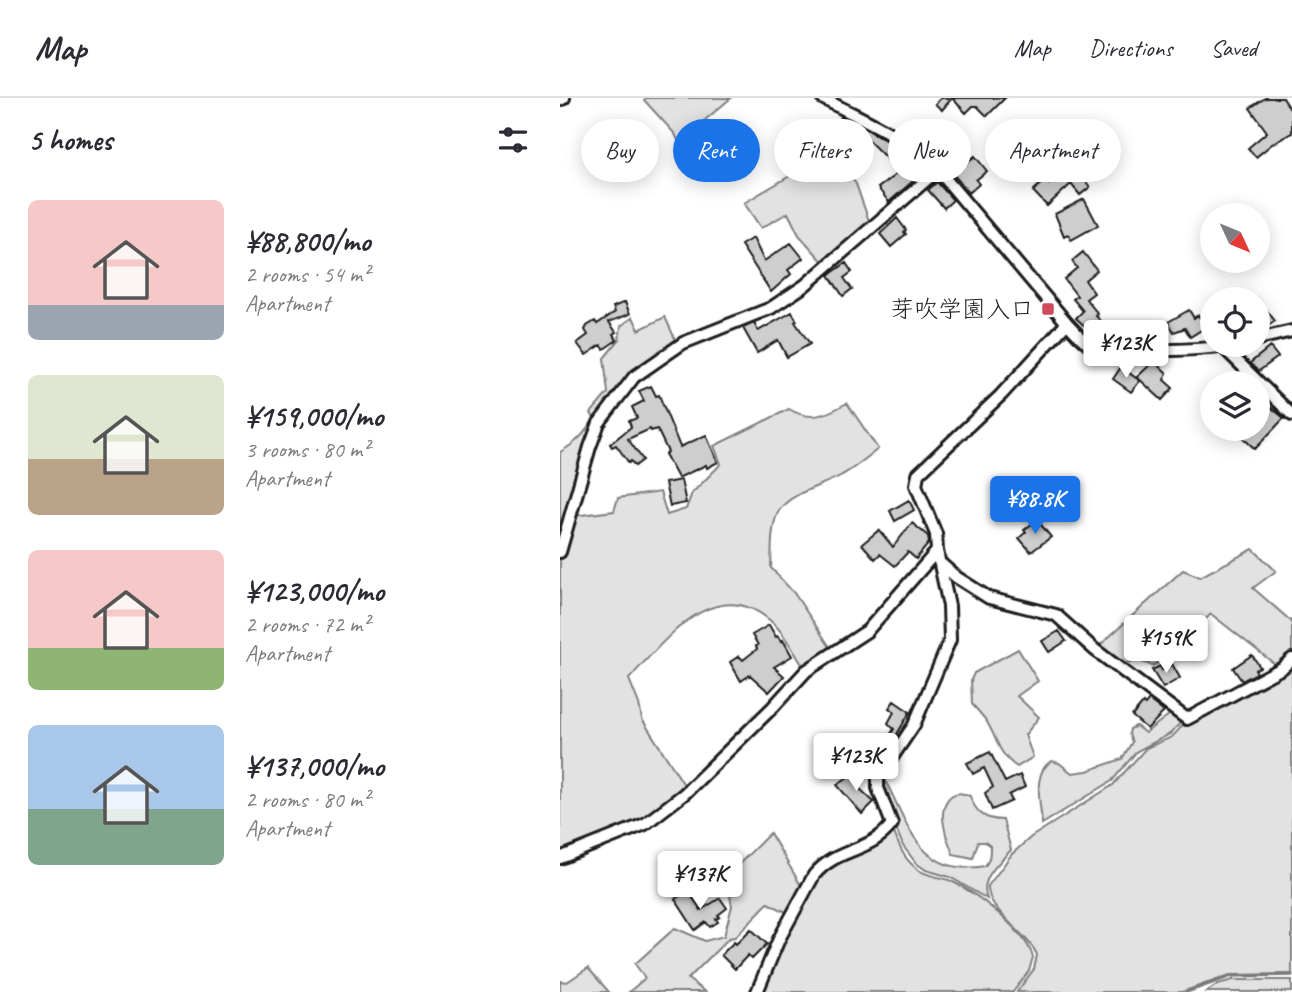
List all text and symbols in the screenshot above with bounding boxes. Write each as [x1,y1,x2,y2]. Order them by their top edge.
text: Map [35,27,86,69]
text: Map [1014,33,1051,63]
text: Directions [1089,33,1172,63]
text: Saved [1210,33,1257,63]
chip: Buy [581,119,659,182]
chip: Rent [673,119,760,182]
chip: Filters [774,119,874,182]
chip: New [888,119,971,182]
chip: Apartment [985,119,1121,182]
text: 5 homes [28,121,112,159]
icon: filters [494,121,532,159]
north arrow [1200,203,1270,273]
map controls [1200,203,1270,441]
text: ¥88,800/mo [245,222,370,260]
icon: home [84,228,168,312]
text: 2 rooms · 54 m² [245,260,369,289]
button: locate [1200,287,1270,357]
text: Apartment [245,289,330,318]
place label: 芽吹学園入口 [890,294,1034,324]
marker: 芽吹学園入口 [1040,301,1056,317]
pin: ¥123K [1077,320,1175,380]
text: ¥123K [1099,328,1153,357]
button: layers [1200,371,1270,441]
text: ¥159,000/mo [245,397,383,435]
icon: home [84,403,168,487]
text: 3 rooms · 80 m² [245,435,369,464]
text: Apartment [245,464,330,493]
pin: ¥88.8K [978,476,1092,536]
text: ¥88.8K [1006,484,1064,513]
text: ¥123,000/mo [245,572,384,610]
icon: home [84,578,168,662]
text: 2 rooms · 72 m² [245,610,369,639]
pin: ¥159K [1117,616,1215,675]
text: ¥159K [1140,623,1192,652]
text: Apartment [245,639,330,668]
pin: ¥123K [807,734,905,793]
text: ¥123K [829,741,883,770]
text: ¥137,000/mo [245,747,384,785]
icon: home [84,753,168,837]
text: 2 rooms · 80 m² [245,785,369,814]
text: Apartment [245,814,330,843]
pin: ¥137K [651,852,749,911]
text: ¥137K [674,859,727,888]

